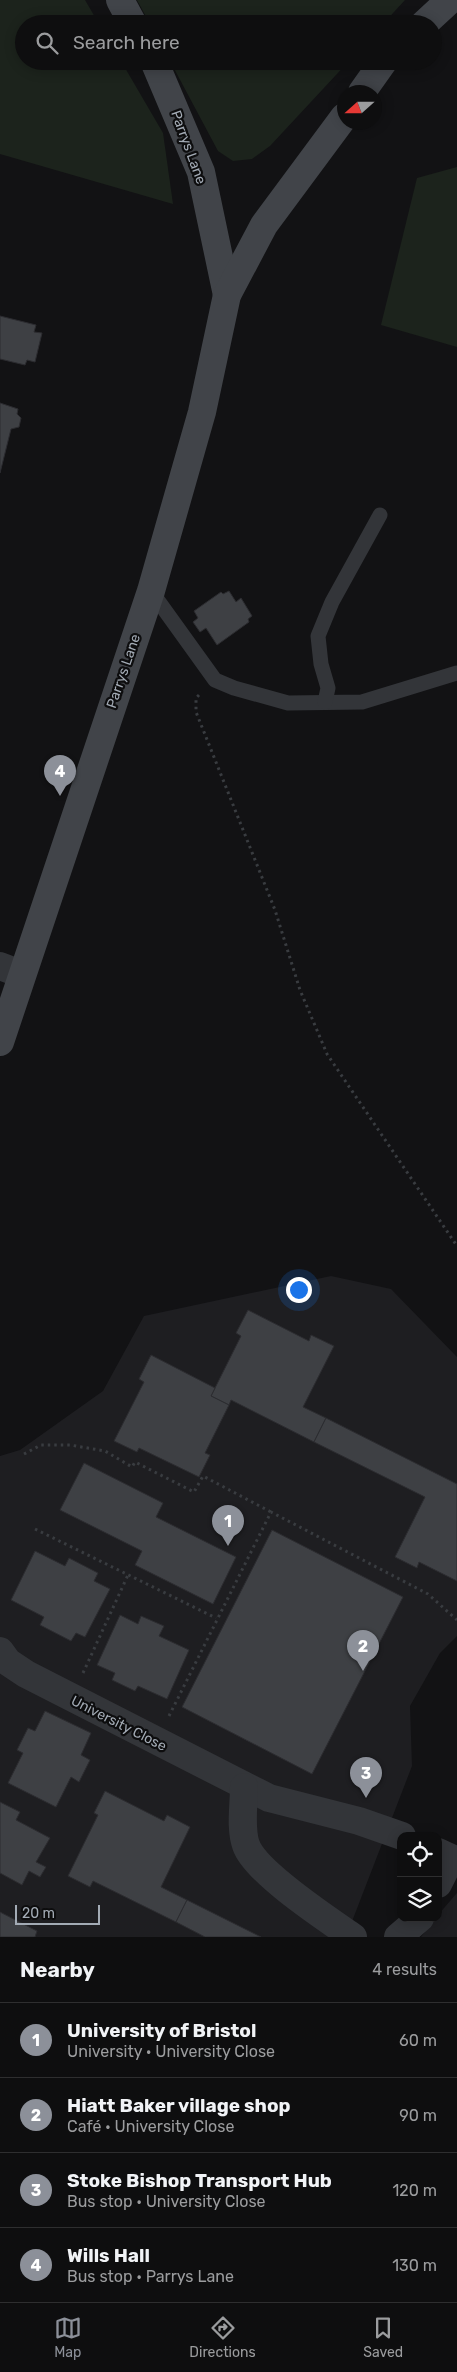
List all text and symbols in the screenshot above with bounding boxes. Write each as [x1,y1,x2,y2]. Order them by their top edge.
search box [15,15,442,70]
icon: search [33,29,61,57]
text: Search here [73,31,180,54]
north arrow [337,85,382,130]
street label: Parrys Lane [167,108,210,187]
street label: Parrys Lane [103,632,144,710]
pin: 4 [44,755,76,796]
your location [286,1277,312,1303]
pin: 1 [212,1505,244,1546]
pin: 2 [347,1630,379,1671]
street label: University Close [68,1692,169,1755]
pin: 3 [350,1757,382,1798]
map controls [397,1832,442,1922]
button: locate [397,1832,442,1877]
button: layers [397,1877,442,1922]
scale bar [15,1902,100,1925]
text: 20 m [22,1905,55,1922]
text: Nearby [20,1957,95,1982]
text: 4 results [372,1960,437,1979]
text: University of Bristol [67,2019,256,2042]
text: 1 [32,2031,40,2050]
text: 60 m [399,2031,437,2050]
text: University · University Close [67,2042,275,2061]
text: Hiatt Baker village shop [67,2094,291,2117]
text: 2 [31,2106,41,2125]
text: 90 m [399,2106,437,2125]
text: Café · University Close [67,2117,234,2136]
text: Stoke Bishop Transport Hub [67,2169,332,2192]
text: 3 [31,2181,41,2200]
text: 120 m [392,2181,437,2200]
text: Bus stop · University Close [67,2192,266,2211]
text: Wills Hall [67,2244,150,2267]
text: 4 [31,2256,41,2275]
text: 130 m [392,2256,437,2275]
text: Bus stop · Parrys Lane [67,2267,234,2286]
tab: Map [54,2314,82,2361]
tab: Directions [189,2314,256,2361]
tab: Saved [363,2314,403,2361]

